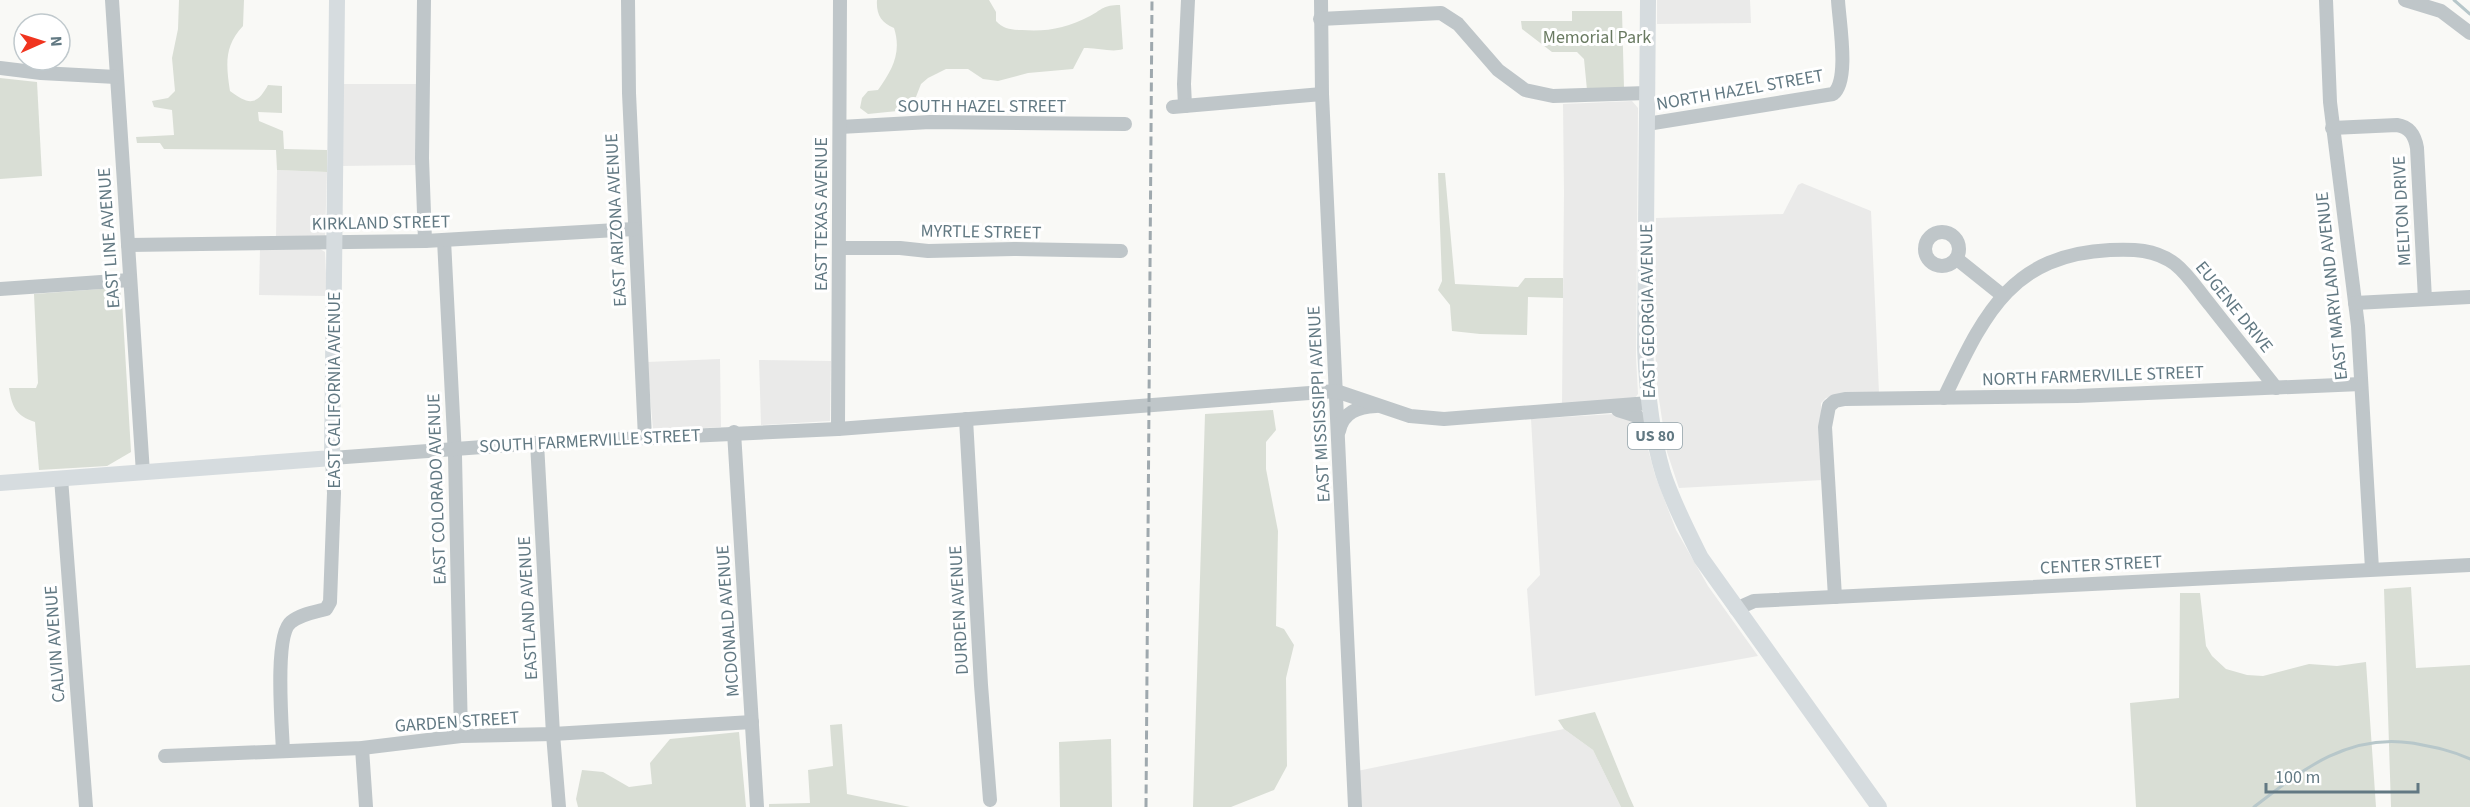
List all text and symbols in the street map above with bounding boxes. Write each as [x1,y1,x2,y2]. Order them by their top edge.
north arrow [12,12,72,72]
park label: Memorial Park [1543,25,1651,50]
text: N [45,35,67,47]
street label: NORTH HAZEL STREET [1654,63,1826,117]
street label: SOUTH HAZEL STREET [898,94,1067,119]
street label: EAST ARIZONA AVENUE [599,133,633,307]
street label: EAST TEXAS AVENUE [809,137,834,291]
street label: MELTON DRIVE [2387,155,2417,267]
street label: EAST LINE AVENUE [92,167,126,309]
street label: EAST MARYLAND AVENUE [2310,191,2354,381]
street label: KIRKLAND STREET [312,209,451,237]
street label: MYRTLE STREET [920,218,1042,246]
street label: EAST GEORGIA AVENUE [1634,223,1662,399]
street label: EUGENE DRIVE [2189,256,2279,358]
street label: EAST CALIFORNIA AVENUE [322,292,347,488]
street label: EAST MISSISSIPPI AVENUE [1301,305,1337,503]
street label: NORTH FARMERVILLE STREET [1982,360,2205,392]
street label: EAST COLORADO AVENUE [421,393,453,585]
street label: SOUTH FARMERVILLE STREET [479,423,702,459]
road number: US 80 [1628,423,1682,449]
street label: EASTLAND AVENUE [512,535,544,681]
street label: MCDONALD AVENUE [710,544,746,698]
street label: DURDEN AVENUE [943,545,975,675]
street label: CENTER STREET [2039,549,2163,581]
street label: CALVIN AVENUE [38,584,72,704]
street label: GARDEN STREET [394,705,520,739]
scale bar [2266,756,2418,794]
text: 100 m [2275,765,2320,790]

